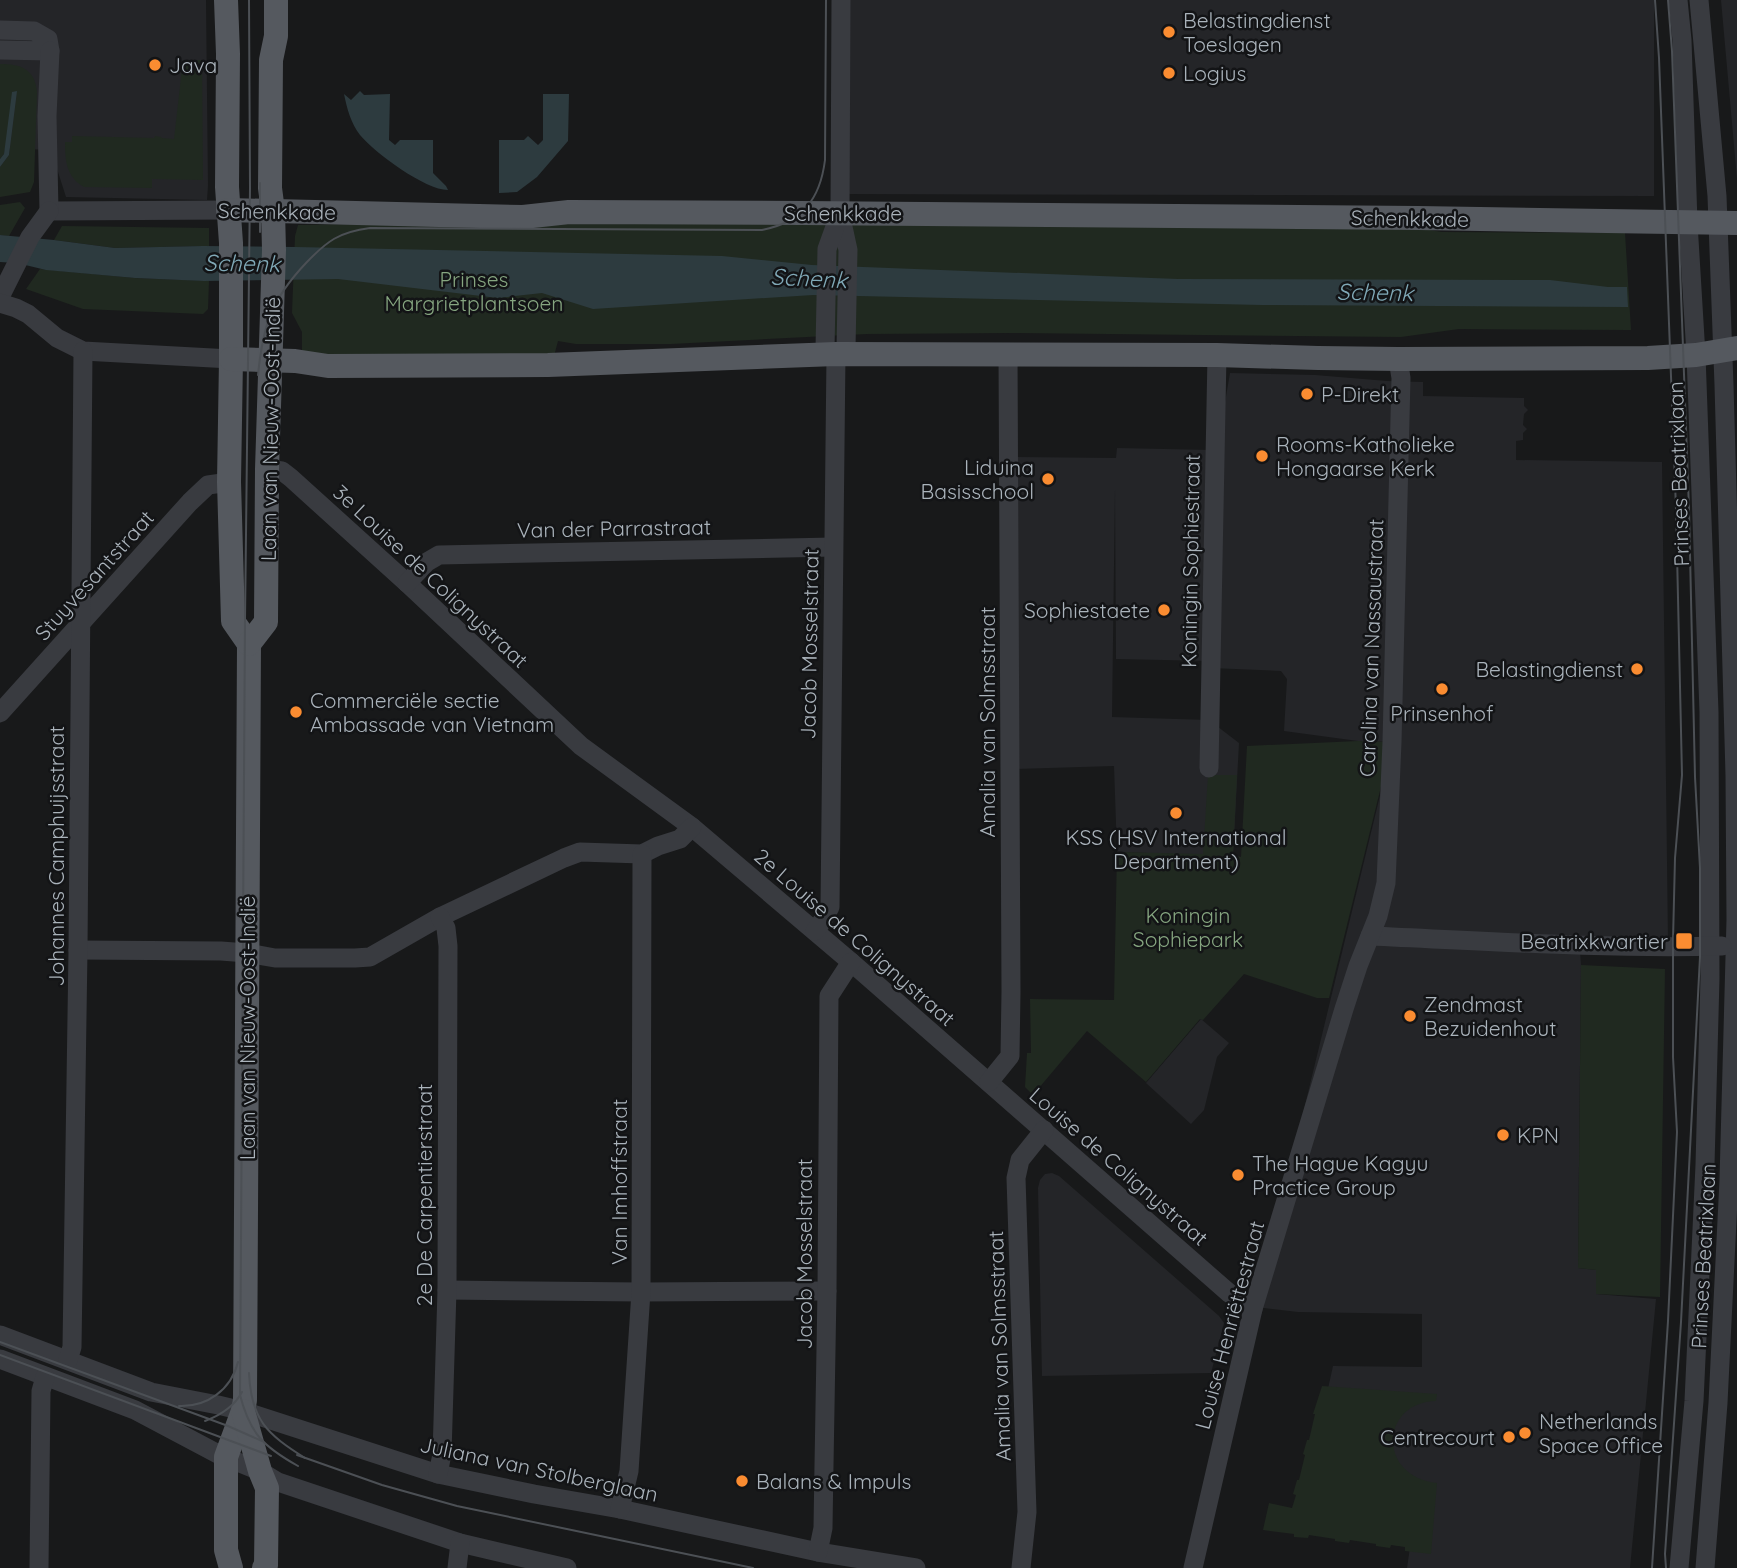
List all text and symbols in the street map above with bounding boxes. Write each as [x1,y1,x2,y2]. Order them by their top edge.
place label: Belastingdienst Toeslagen [1183,7,1331,57]
marker: Belastingdienst Toeslagen [1161,24,1177,40]
place label: Java [169,52,217,78]
marker: Java [147,57,163,73]
place label: Logius [1183,60,1246,86]
marker: Logius [1161,65,1177,81]
street label: Schenkkade [218,197,336,225]
street label: Schenkkade [784,200,902,226]
street label: Schenkkade [1351,204,1469,232]
water label: Schenk [204,248,282,278]
water label: Schenk [770,262,850,295]
park label: Prinses Margrietplantsoen [384,266,564,316]
water label: Schenk [1337,277,1415,307]
street label: Laan van Nieuw-Oost-Indië [255,297,285,561]
place label: P-Direkt [1321,381,1399,407]
street label: Prinses Beatrixlaan [1662,381,1694,567]
marker: P-Direkt [1299,386,1315,402]
place label: Rooms-Katholieke Hongaarse Kerk [1276,431,1455,481]
marker: Rooms-Katholieke Hongaarse Kerk [1254,448,1270,464]
place label: Liduina Basisschool [921,454,1034,504]
street label: Koningin Sophiestraat [1175,454,1205,668]
marker: Liduina Basisschool [1040,471,1056,487]
street label: 3e Louise de Colignystraat [328,479,534,673]
street label: Stuyvesantstraat [29,505,159,645]
street label: Van der Parrastraat [517,513,711,543]
street label: Carolina van Nassaustraat [1354,518,1388,778]
street label: Jacob Mosselstraat [794,548,824,740]
place label: Sophiestaete [1024,597,1150,623]
marker: Sophiestaete [1156,602,1172,618]
street label: Amalia van Solmsstraat [974,607,1000,837]
place label: Belastingdienst [1475,656,1623,682]
marker: Belastingdienst [1629,661,1645,677]
marker: Prinsenhof [1434,681,1450,697]
place label: Commerciële sectie Ambassade van Vietnam [310,687,554,737]
place label: Prinsenhof [1390,700,1494,726]
marker: Commerciële sectie Ambassade van Vietnam [288,704,304,720]
street label: Johannes Camphuijsstraat [43,726,69,986]
marker: KSS (HSV International Department) [1168,805,1184,821]
place label: KSS (HSV International Department) [1066,824,1286,874]
street label: 2e Louise de Colignystraat [749,843,961,1031]
street label: Laan van Nieuw-Oost-Indië [234,896,260,1160]
park label: Koningin Sophiepark [1133,902,1243,952]
place label: Beatrixkwartier [1520,928,1668,954]
marker: Beatrixkwartier [1674,931,1694,951]
place label: Zendmast Bezuidenhout [1424,991,1556,1041]
marker: Zendmast Bezuidenhout [1402,1008,1418,1024]
street label: Louise de Colignystraat [1024,1081,1214,1251]
street label: 2e De Carpentierstraat [411,1084,437,1306]
street label: Van Imhoffstraat [606,1099,632,1265]
place label: KPN [1517,1122,1559,1148]
marker: KPN [1495,1127,1511,1143]
place label: The Hague Kagyu Practice Group [1252,1150,1428,1200]
street label: Jacob Mosselstraat [791,1159,817,1349]
street label: Prinses Beatrixlaan [1685,1163,1721,1349]
marker: The Hague Kagyu Practice Group [1230,1167,1246,1183]
street label: Louise Henriëttestraat [1189,1218,1269,1432]
street label: Amalia van Solmsstraat [982,1230,1016,1462]
place label: Netherlands Space Office [1539,1408,1663,1458]
place label: Centrecourt [1380,1424,1495,1450]
marker: Netherlands Space Office [1517,1425,1533,1441]
marker: Centrecourt [1501,1429,1517,1445]
street label: Juliana van Stolberglaan [418,1431,660,1507]
place label: Balans & Impuls [756,1468,911,1494]
marker: Balans & Impuls [734,1473,750,1489]

